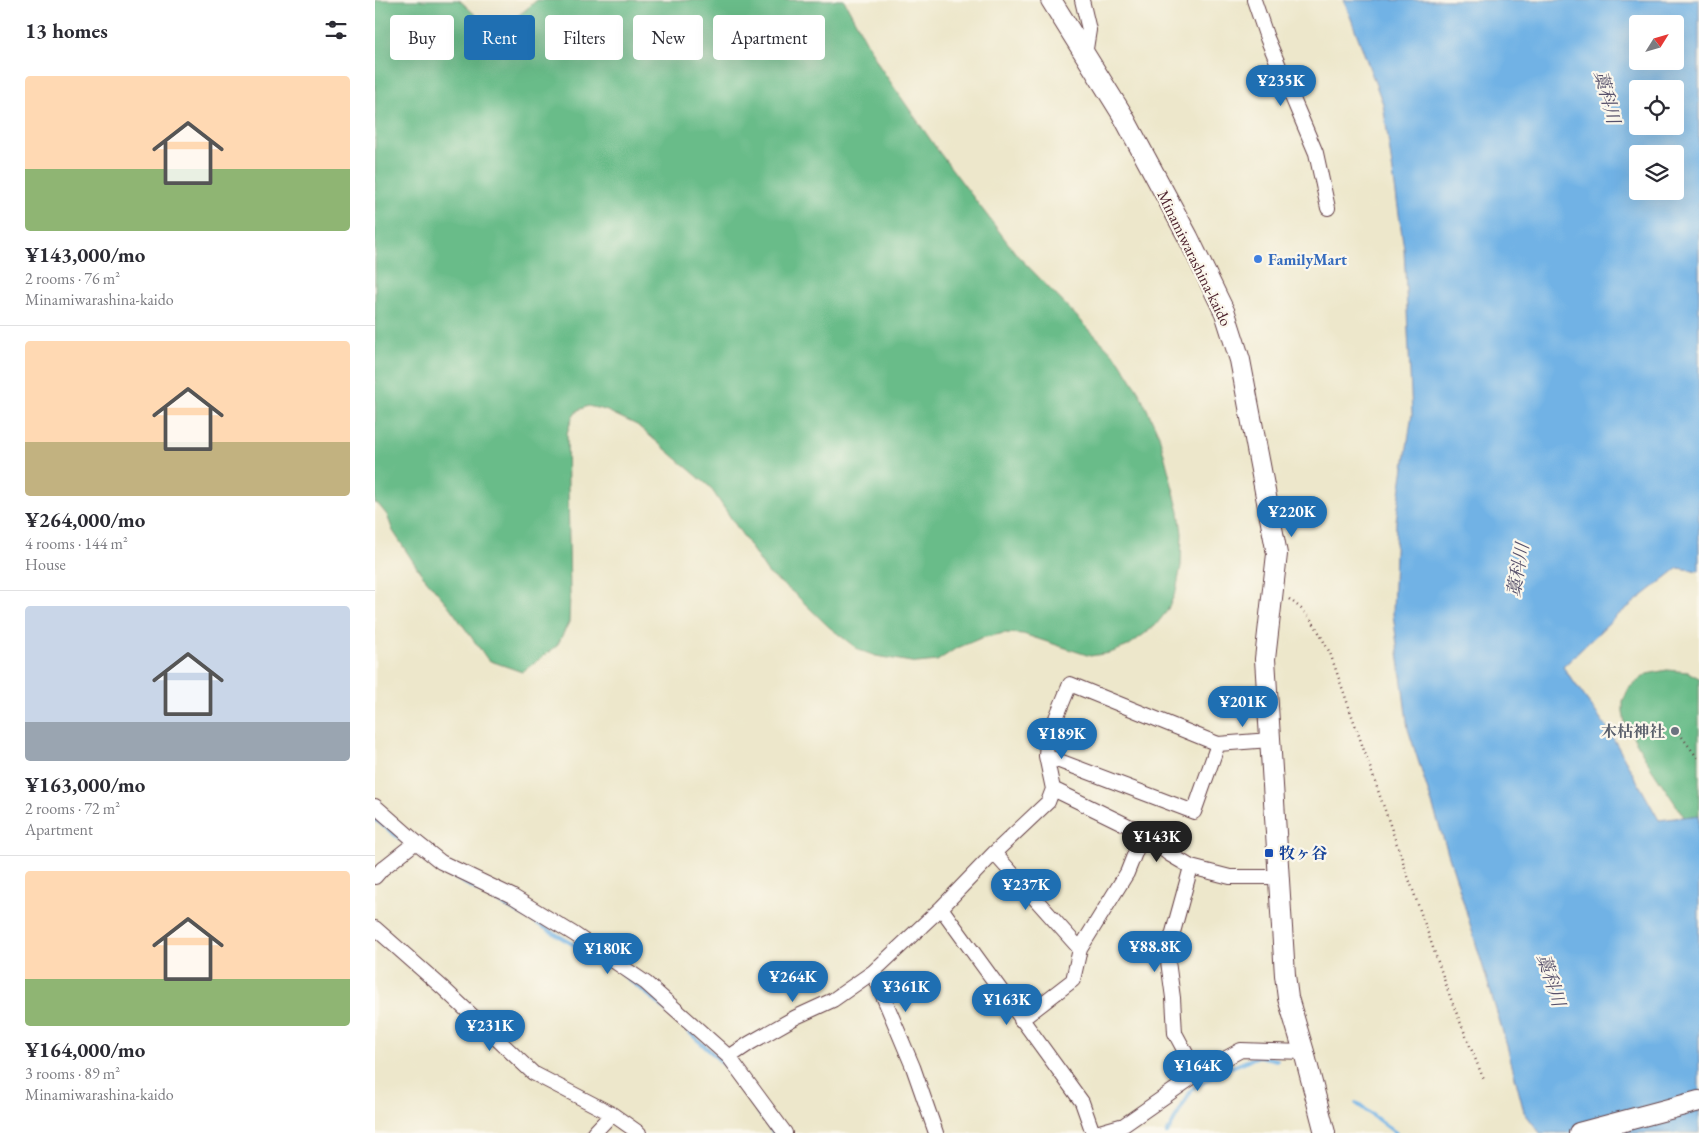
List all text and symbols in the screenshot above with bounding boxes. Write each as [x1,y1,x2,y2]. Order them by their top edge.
chip: Buy [390,15,454,60]
chip: Rent [464,15,535,60]
chip: Filters [545,15,623,60]
chip: New [633,15,703,60]
chip: Apartment [713,15,825,60]
north arrow [1629,15,1684,70]
map controls [1629,15,1684,200]
icon: filters [322,16,350,44]
text: 13 homes [25,17,108,44]
pin: ¥235K [1246,64,1316,107]
water label: 藁科川 [1589,68,1626,128]
text: ¥235K [1257,70,1305,91]
button: locate [1629,80,1684,135]
icon: home [143,108,233,198]
button: layers [1629,145,1684,200]
street label: Minamiwarashina-kaido [1153,187,1237,330]
text: ¥143,000/mo [25,241,145,268]
place label: FamilyMart [1268,249,1347,270]
marker: FamilyMart [1252,253,1264,265]
text: 2 rooms · 76 m² [25,268,120,289]
text: Minamiwarashina-kaido [25,289,174,310]
icon: home [143,374,233,464]
pin: ¥220K [1257,496,1327,538]
text: ¥220K [1268,501,1316,522]
text: ¥264,000/mo [25,506,145,533]
text: 4 rooms · 144 m² [25,533,128,554]
water label: 藁科川 [1501,539,1534,598]
text: House [25,554,66,575]
icon: home [143,639,233,729]
pin: ¥201K [1208,686,1278,728]
text: ¥201K [1219,691,1267,712]
pin: ¥189K [1027,718,1097,760]
place label: 木枯神社 [1601,721,1665,742]
text: ¥189K [1038,723,1086,744]
marker: 木枯神社 [1669,725,1681,737]
text: ¥163,000/mo [25,771,145,798]
text: 2 rooms · 72 m² [25,798,120,819]
text: Apartment [25,819,93,840]
pin: ¥143K [1122,820,1192,863]
text: ¥143K [1133,826,1181,847]
place label: 牧ヶ谷 [1279,843,1327,864]
marker: 牧ヶ谷 [1263,847,1275,859]
pin: ¥237K [991,868,1061,911]
text: ¥237K [1002,874,1050,895]
icon: home [143,904,233,994]
pin: ¥88.8K [1114,930,1196,973]
pin: ¥180K [573,932,643,975]
text: ¥88.8K [1129,936,1181,957]
text: ¥180K [584,938,632,959]
water label: 藁科川 [1532,951,1571,1011]
pin: ¥264K [758,960,828,1003]
text: ¥264K [769,966,817,987]
pin: ¥361K [871,970,941,1013]
text: ¥361K [882,976,930,997]
pin: ¥163K [972,984,1042,1026]
text: ¥163K [983,989,1031,1010]
pin: ¥231K [455,1010,525,1052]
text: ¥231K [466,1015,514,1036]
text: ¥164,000/mo [25,1036,145,1063]
pin: ¥164K [1163,1050,1233,1092]
text: ¥164K [1174,1055,1222,1076]
text: 3 rooms · 89 m² [25,1063,120,1084]
text: Minamiwarashina-kaido [25,1084,174,1105]

